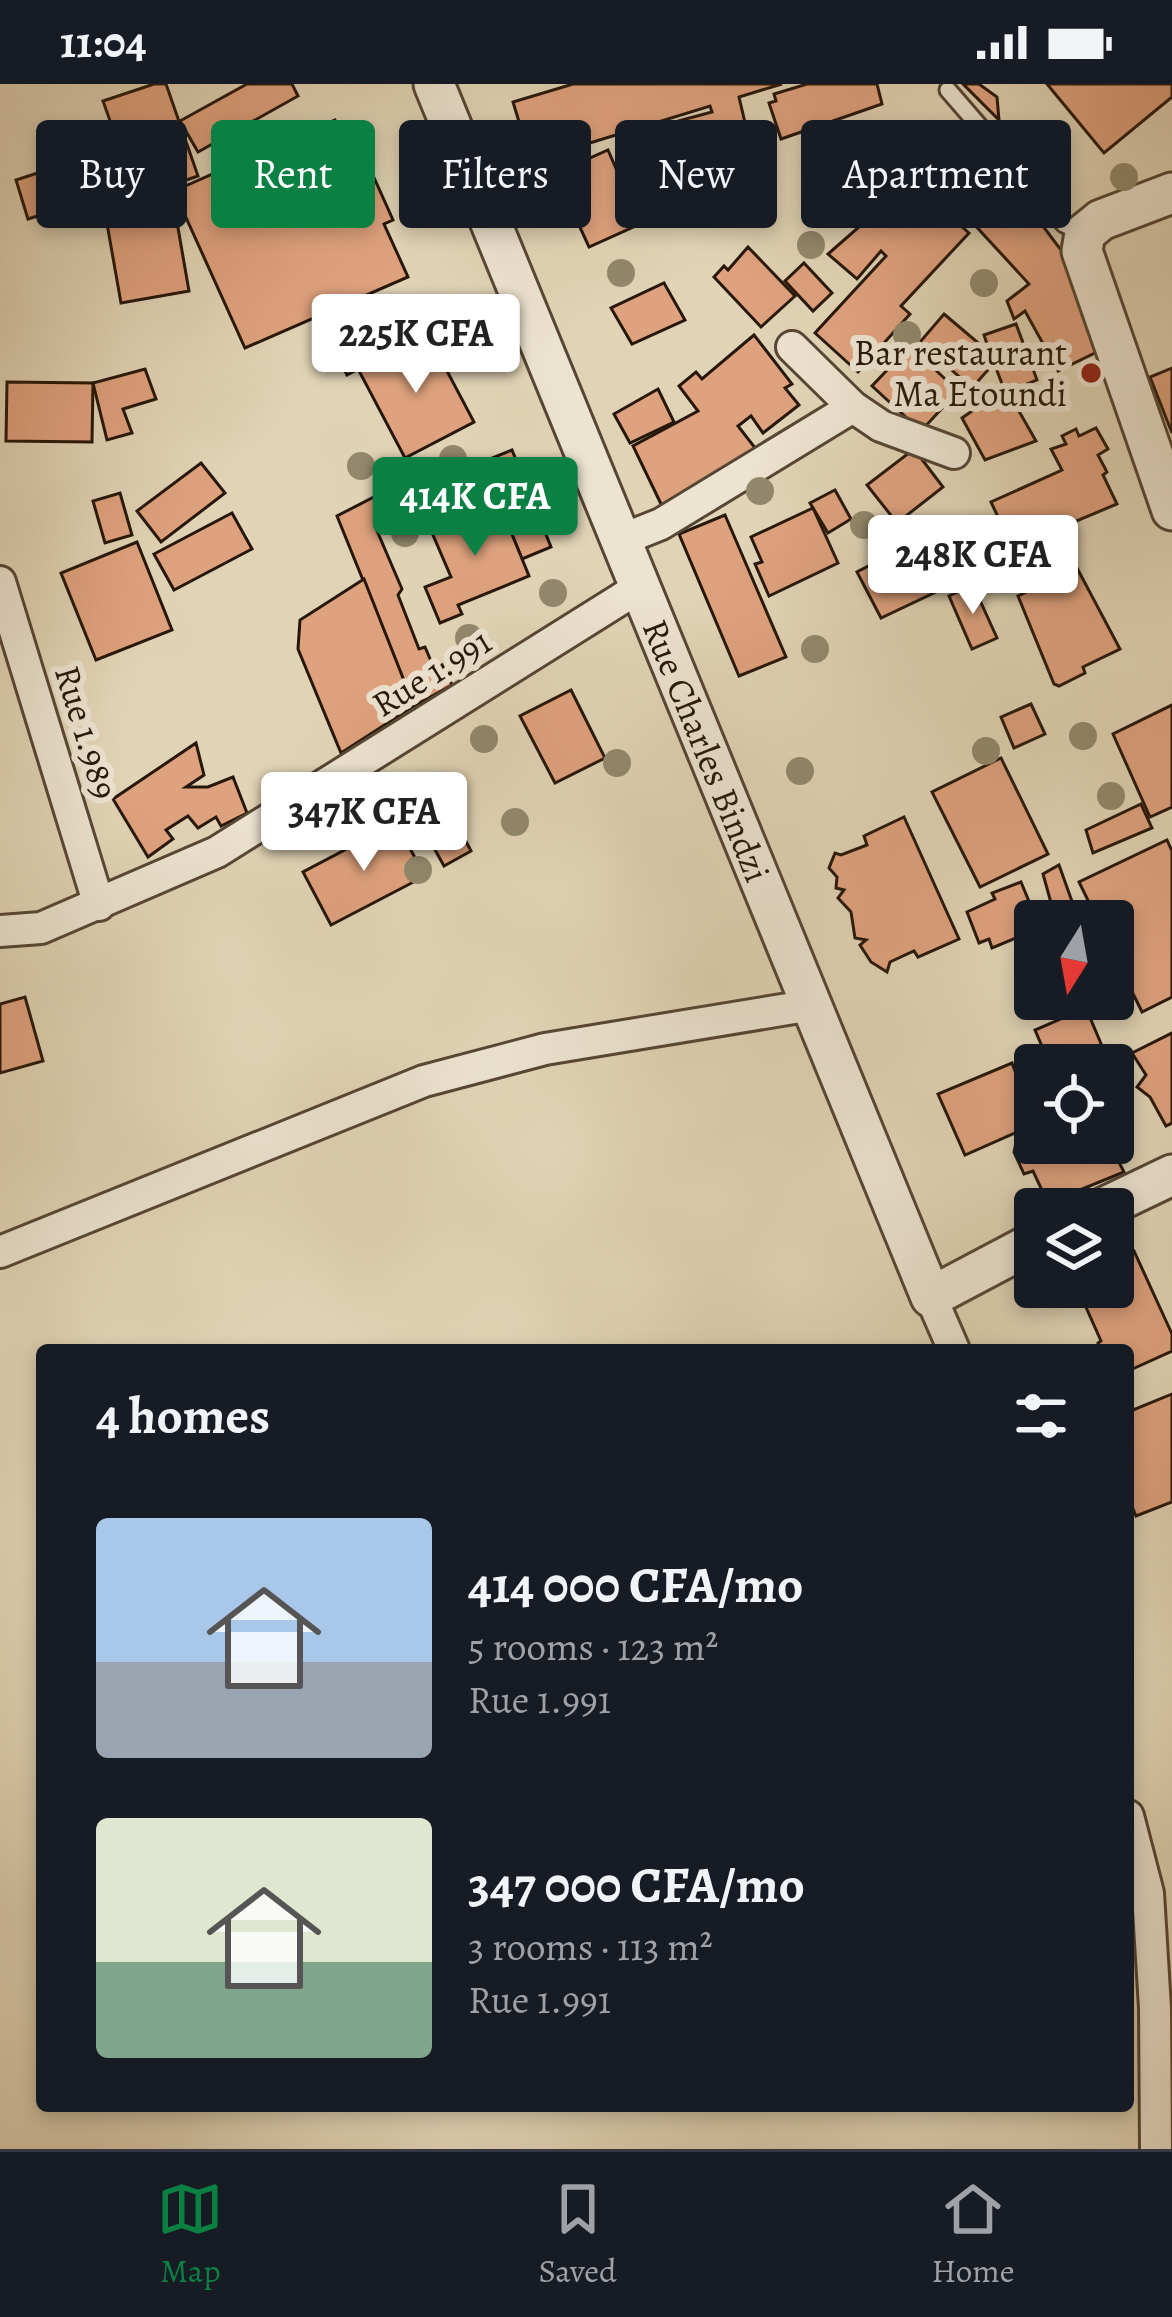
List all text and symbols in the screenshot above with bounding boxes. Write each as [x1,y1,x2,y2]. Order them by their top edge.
text: 11:04 [60,11,147,73]
chip: Buy [36,120,187,228]
chip: Rent [211,120,375,228]
chip: Filters [399,120,591,228]
chip: New [615,120,777,228]
chip: Apartment [801,120,1071,228]
pin: 225K CFA [292,294,540,396]
text: 225K CFA [339,306,493,359]
place label: Bar restaurant Ma Etoundi [854,328,1067,418]
marker: Bar restaurant Ma Etoundi [1078,360,1104,386]
pin: 414K CFA [351,457,599,559]
text: 414K CFA [400,469,550,522]
pin: 248K CFA [849,515,1097,617]
text: 248K CFA [895,527,1051,580]
street label: Rue Charles Bindzi [631,612,782,889]
street label: Rue 1.991 [362,617,500,728]
street label: Rue 1.989 [43,659,130,805]
pin: 347K CFA [240,772,488,874]
text: 347K CFA [288,784,440,837]
north arrow [1014,900,1134,1020]
map controls [1014,900,1134,1308]
button: locate [1014,1044,1134,1164]
button: layers [1014,1188,1134,1308]
text: 4 homes [96,1381,270,1451]
icon: filters [1008,1383,1074,1449]
text: 414 000 CFA/mo [468,1550,803,1620]
icon: home [192,1566,336,1710]
text: 5 rooms · 123 m² [468,1620,718,1673]
text: Rue 1.991 [468,1673,611,1726]
text: 347 000 CFA/mo [468,1850,805,1920]
icon: home [192,1866,336,2010]
text: 3 rooms · 113 m² [468,1920,713,1973]
text: Rue 1.991 [468,1973,611,2026]
tab: Map [157,2176,223,2293]
tab: Saved [538,2176,617,2293]
tab: Home [932,2176,1015,2293]

